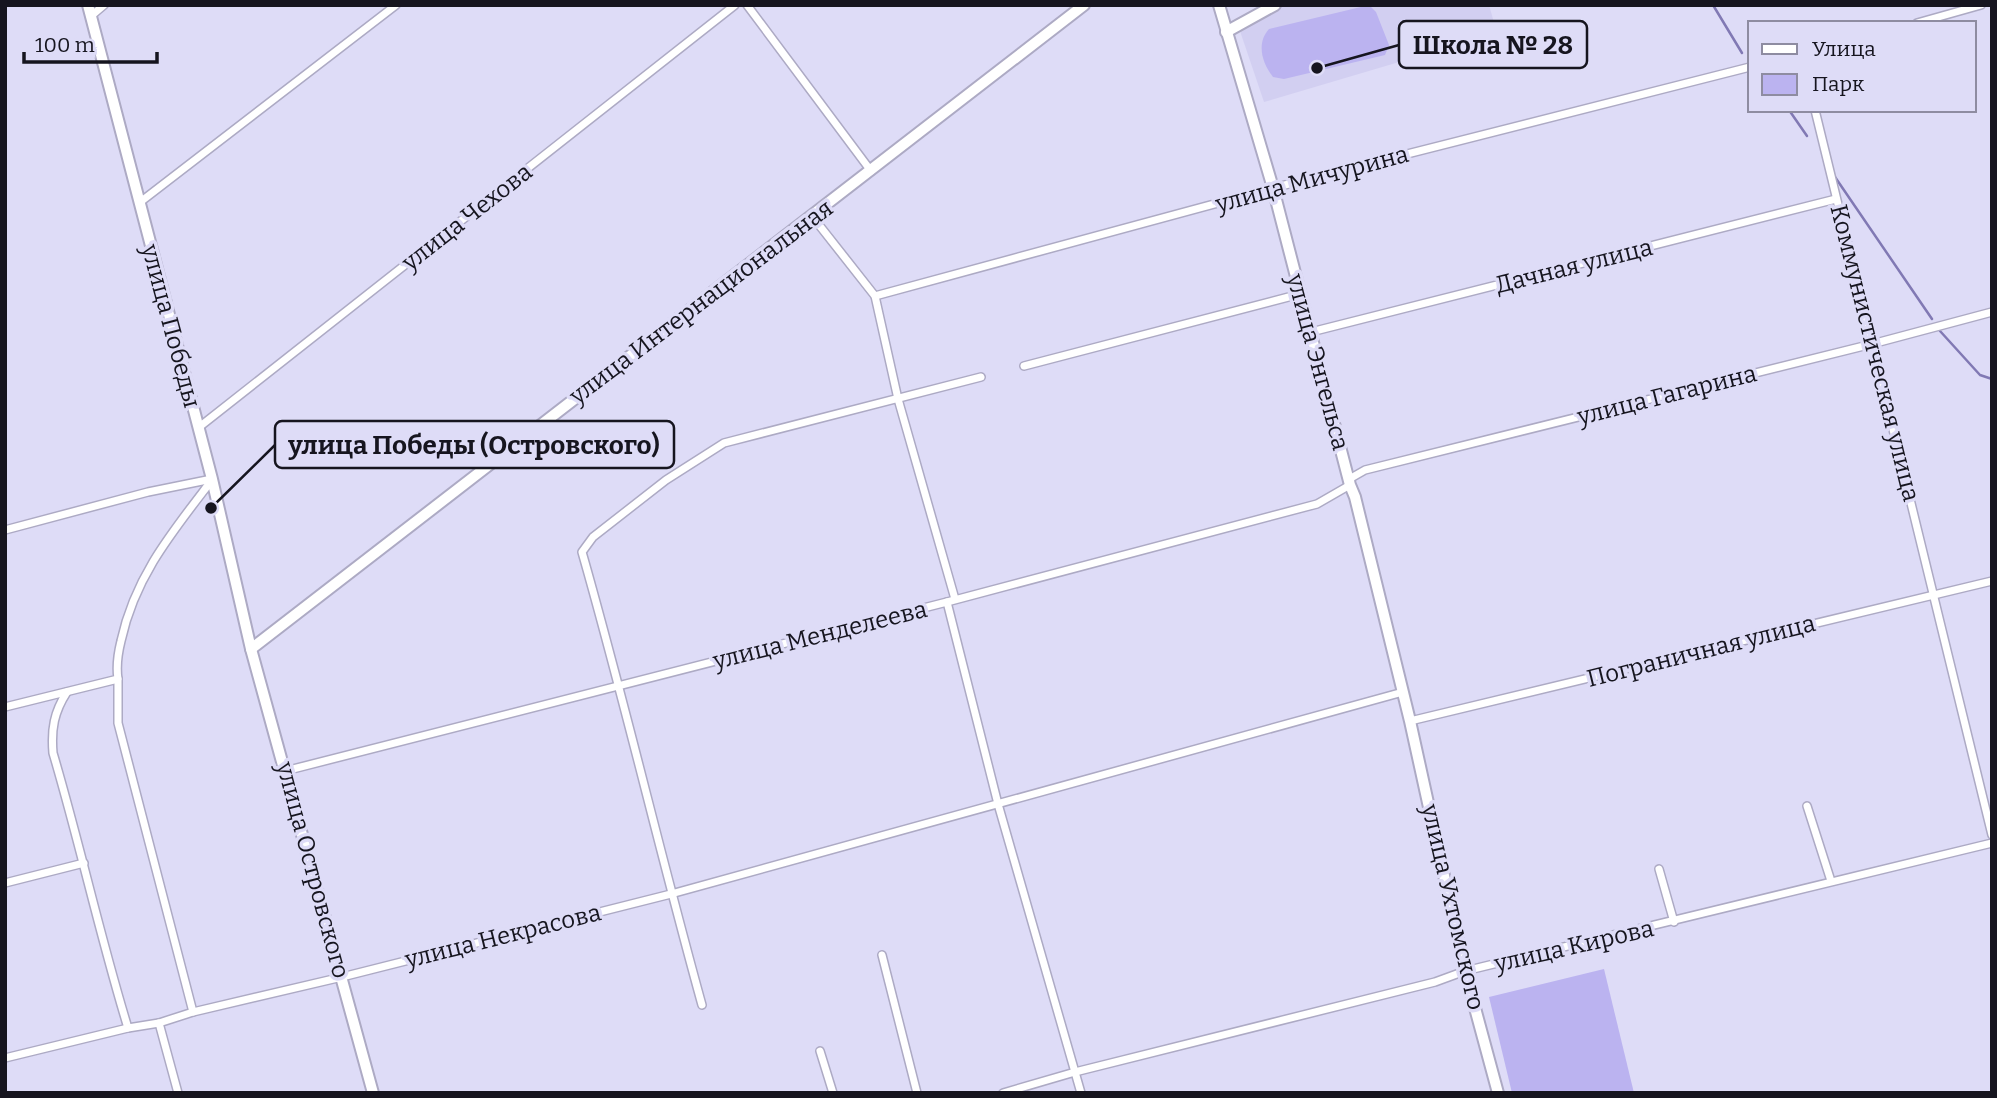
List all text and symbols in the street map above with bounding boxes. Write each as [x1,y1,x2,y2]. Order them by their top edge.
scale bar [24,21,158,65]
callout: Школа № 28 [1399,21,1587,68]
legend [1748,21,1976,112]
text: Школа № 28 [1413,30,1573,61]
text: 100 m [35,32,95,58]
text: Улица [1812,36,1876,62]
text: Парк [1812,71,1865,97]
street label: улица Мичурина [1211,140,1412,218]
street label: улица Чехова [396,158,538,277]
street label: улица Интернациональная [563,194,838,411]
street label: Коммунистическая улица [1825,202,1925,504]
street label: Дачная улица [1493,233,1655,299]
street label: улица Победы [135,240,206,411]
street label: улица Энгельса [1281,270,1355,453]
street label: улица Гагарина [1574,359,1759,431]
callout: улица Победы (Островского) [275,421,674,468]
text: улица Победы (Островского) [287,430,660,461]
street label: улица Менделеева [709,595,930,675]
street label: Пограничная улица [1584,609,1818,693]
street label: улица Островского [270,758,355,981]
street label: улица Ухтомского [1415,800,1490,1013]
street label: улица Некрасова [401,898,604,974]
street label: улица Кирова [1491,914,1656,978]

